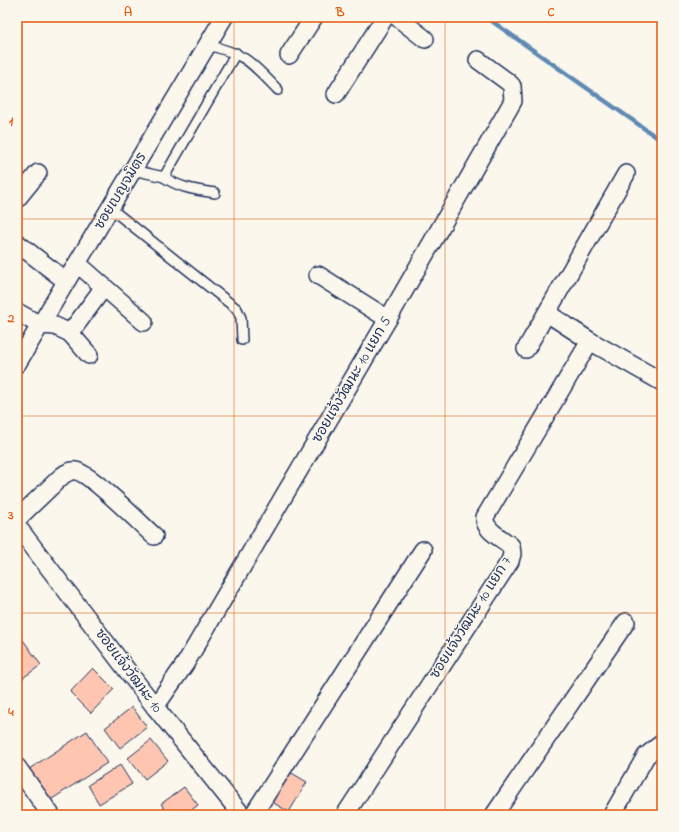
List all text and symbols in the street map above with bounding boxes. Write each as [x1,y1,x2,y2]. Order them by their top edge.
text: A [124,3,132,22]
text: B [335,3,345,22]
text: C [547,3,555,22]
text: 1 [9,112,14,131]
street label: ซอยเบญจมิตร [90,148,152,234]
text: 2 [7,309,15,328]
street label: ซอยแจ้งวัฒนะ 10 แยก 5 [307,313,397,447]
text: 3 [7,506,14,525]
street label: ซอยแจ้งวัฒนะ 10 แยก 7 [425,553,517,683]
street label: ซอยแจ้งวัฒนะ 10 [89,624,167,718]
text: 4 [7,703,14,722]

